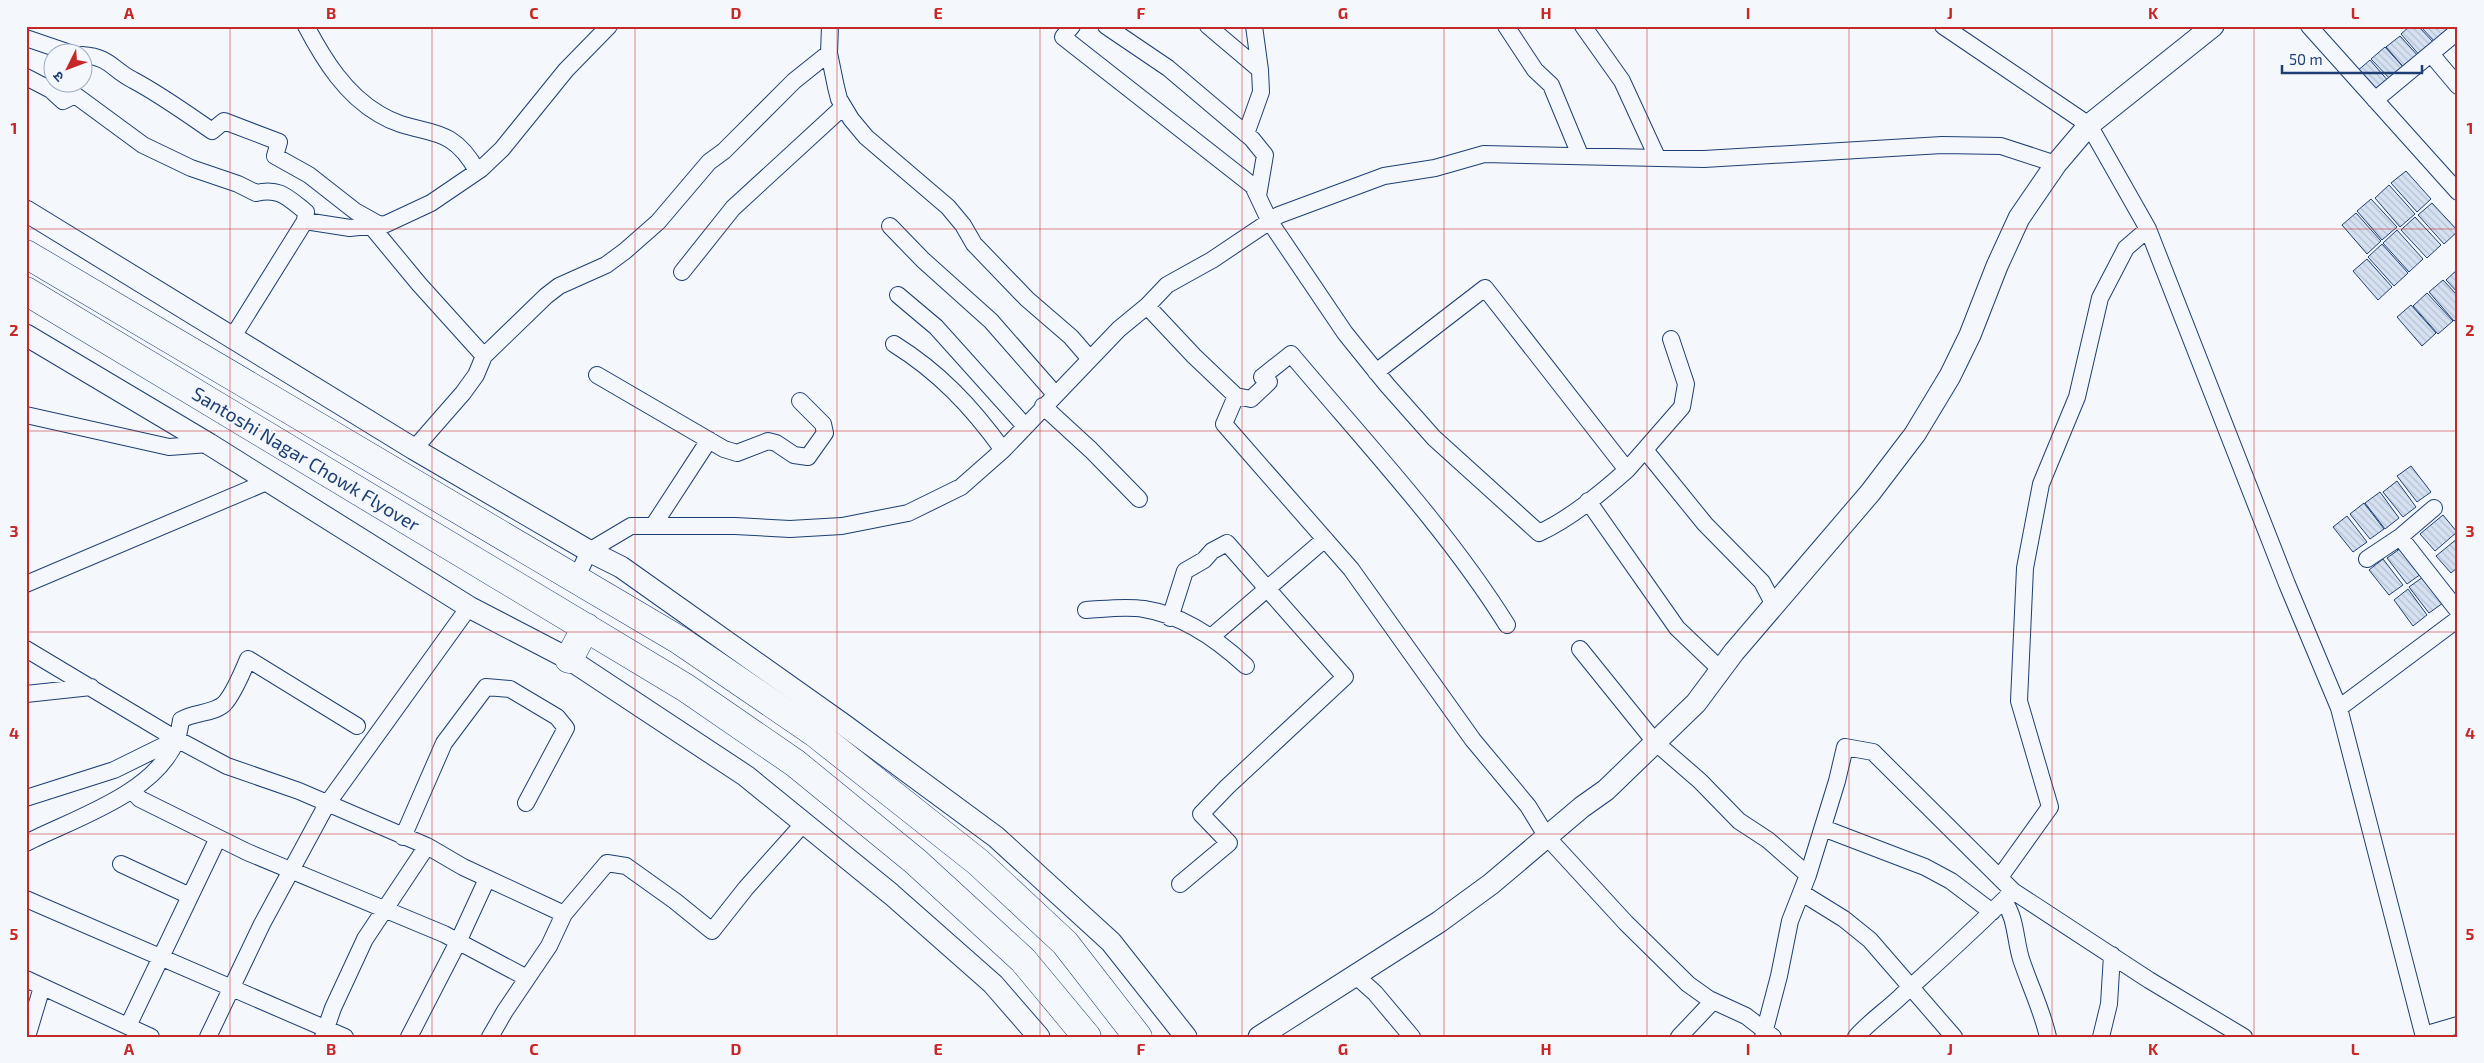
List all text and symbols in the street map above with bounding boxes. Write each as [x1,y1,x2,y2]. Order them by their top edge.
text: A [124,3,135,22]
text: B [326,3,336,22]
text: C [529,3,539,22]
text: D [731,3,742,22]
text: E [933,3,943,22]
text: F [1137,3,1146,22]
text: G [1338,3,1348,22]
text: H [1540,3,1552,22]
text: I [1746,3,1750,22]
text: J [1947,3,1953,22]
text: K [2148,3,2159,22]
text: L [2351,3,2360,22]
north arrow [42,42,92,92]
scale bar [2282,42,2422,74]
text: 50 m [2289,50,2323,68]
text: उ [48,68,67,86]
text: 1 [11,118,17,137]
text: 1 [2467,118,2473,137]
text: 2 [9,320,19,339]
text: 2 [2465,320,2475,339]
street label: Santoshi Nagar Chowk Flyover [188,381,425,536]
text: 3 [9,521,19,540]
text: 3 [2465,521,2475,540]
text: 4 [9,723,19,742]
text: 4 [2465,723,2475,742]
text: 5 [10,924,19,943]
text: 5 [2466,924,2475,943]
text: A [124,1039,135,1058]
text: B [326,1039,336,1058]
text: C [529,1039,539,1058]
text: D [731,1039,742,1058]
text: E [933,1039,943,1058]
text: F [1137,1039,1146,1058]
text: G [1338,1039,1348,1058]
text: H [1540,1039,1552,1058]
text: I [1746,1039,1750,1058]
text: J [1947,1039,1953,1058]
text: K [2148,1039,2159,1058]
text: L [2351,1039,2360,1058]

